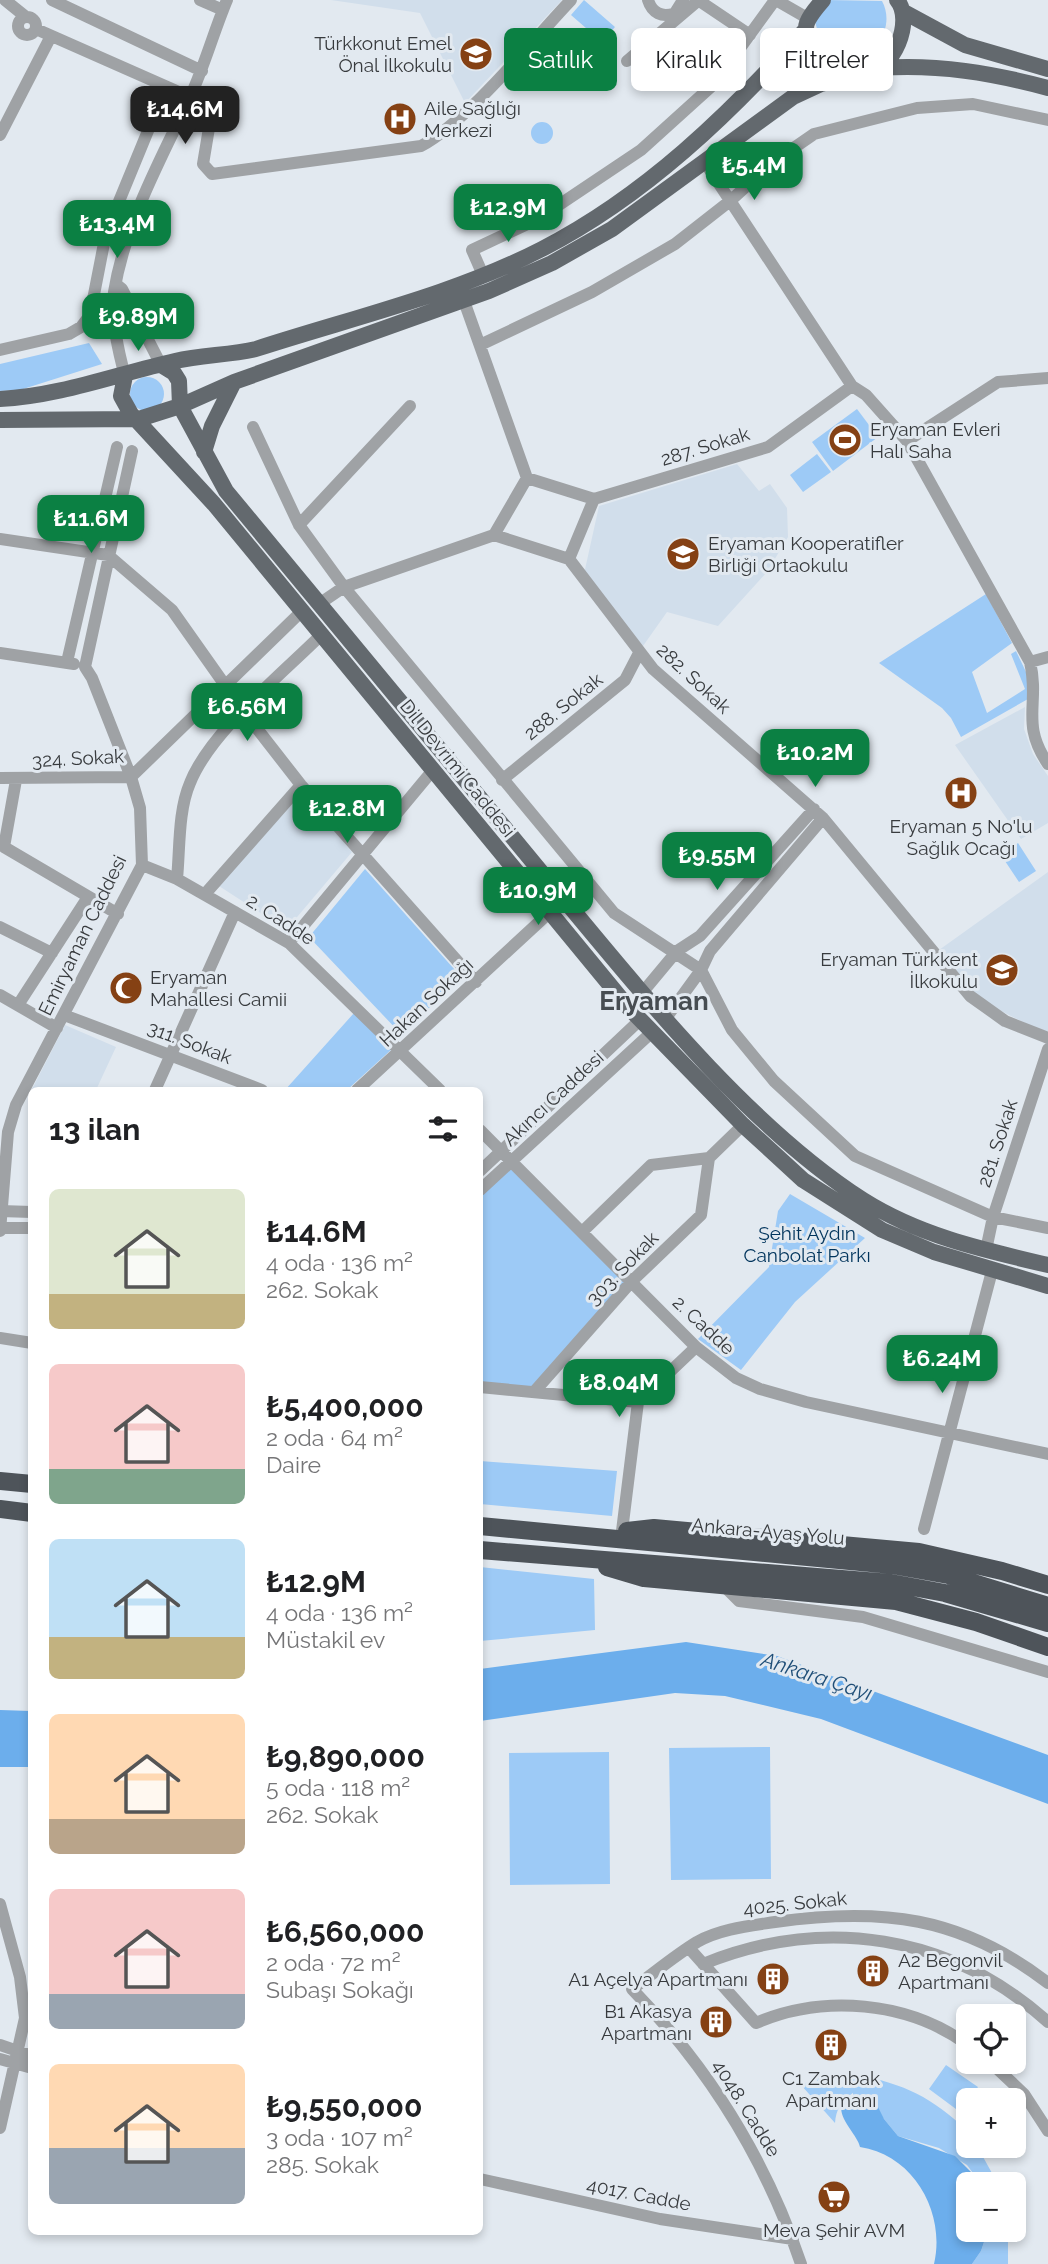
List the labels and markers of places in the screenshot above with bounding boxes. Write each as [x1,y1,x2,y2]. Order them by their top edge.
place label: Türkkonut Emel Önal İlkokulu [314,32,453,76]
school or university icon: Türkkonut Emel Önal İlkokulu [457,35,495,73]
pin: ₺14.6M [128,86,242,146]
place label: Aile Sağlığı Merkezi [424,97,521,141]
hospital icon: Aile Sağlığı Merkezi [381,100,419,138]
pin: ₺5.4M [705,142,803,202]
pin: ₺12.9M [451,184,565,244]
pin: ₺13.4M [60,201,174,260]
pin: ₺9.89M [81,294,195,353]
place label: Eryaman Evleri Halı Saha [870,418,1001,462]
sports icon: Eryaman Evleri Halı Saha [826,421,864,459]
pin: ₺11.6M [34,496,148,555]
place label: Eryaman Kooperatifler Birliği Ortaokulu [708,532,904,576]
school or university icon: Eryaman Kooperatifler Birliği Ortaokulu [664,535,702,573]
pin: ₺6.56M [190,684,304,743]
pin: ₺10.2M [758,730,872,789]
hospital icon: Eryaman 5 No'lu Sağlık Ocağı [942,774,980,812]
pin: ₺12.8M [290,786,404,845]
place label: Eryaman 5 No'lu Sağlık Ocağı [889,815,1033,859]
pin: ₺9.55M [660,832,774,892]
pin: ₺10.9M [481,867,595,927]
place label: Eryaman Türkkent İlkokulu [820,948,979,992]
school or university icon: Eryaman Türkkent İlkokulu [983,951,1021,989]
place label: Eryaman Mahallesi Camii [150,966,287,1010]
mosque icon: Eryaman Mahallesi Camii [107,969,145,1007]
pin: ₺6.24M [885,1336,999,1395]
pin: ₺8.04M [562,1360,676,1419]
place label: A2 Begonvil Apartmanı [898,1949,1004,1993]
building icon: A2 Begonvil Apartmanı [854,1952,892,1990]
building icon: A1 Açelya Apartmanı [754,1960,792,1998]
place label: A1 Açelya Apartmanı [568,1968,748,1990]
place label: B1 Akasya Apartmanı [601,2000,692,2044]
building icon: B1 Akasya Apartmanı [697,2003,735,2041]
building icon: C1 Zambak Apartmanı [812,2026,850,2064]
place label: C1 Zambak Apartmanı [782,2067,880,2111]
supermarket icon: Meva Şehir AVM [815,2178,853,2216]
place label: Meva Şehir AVM [763,2219,905,2241]

